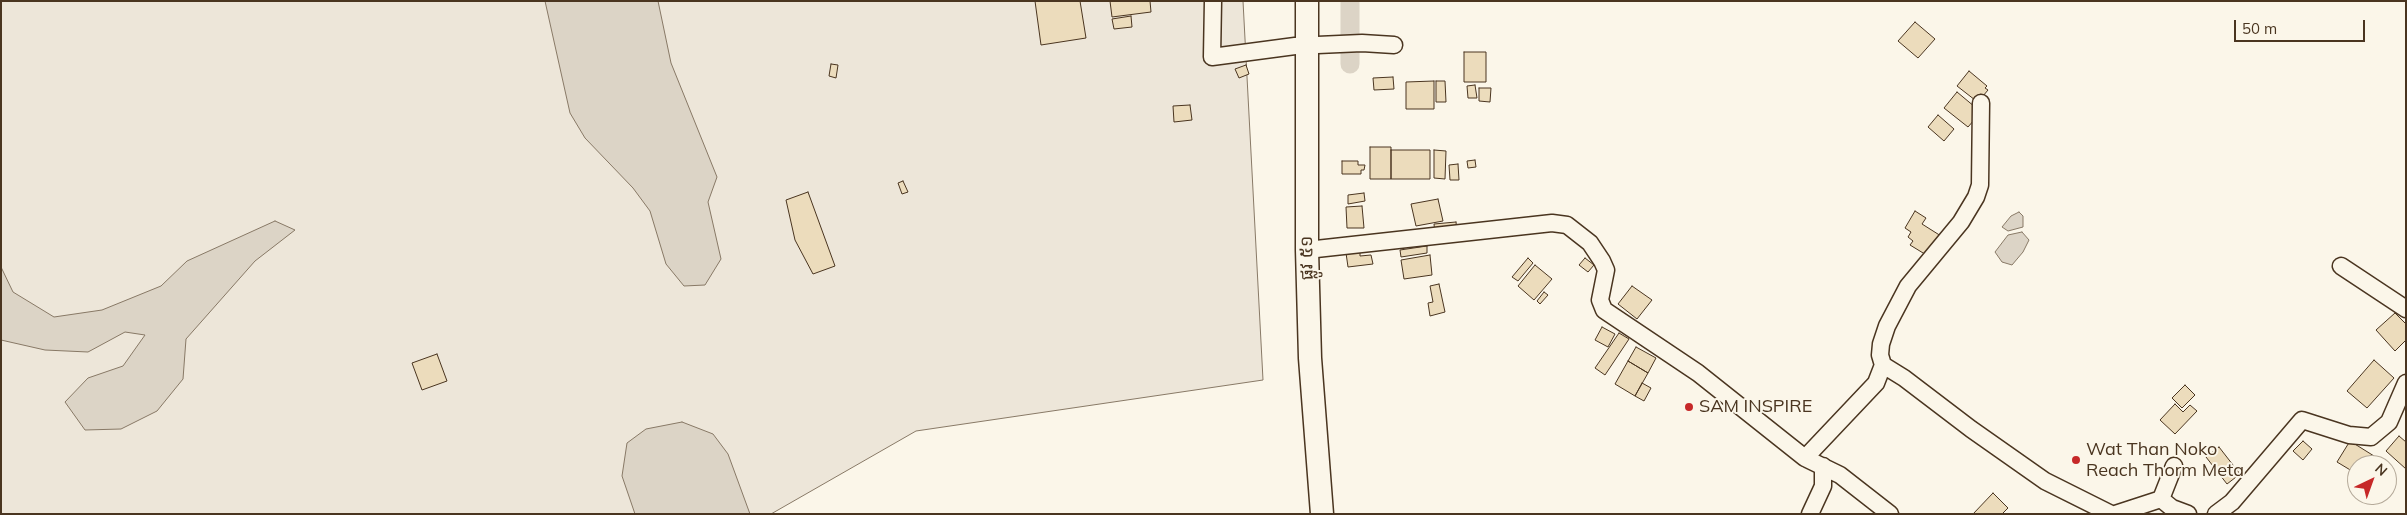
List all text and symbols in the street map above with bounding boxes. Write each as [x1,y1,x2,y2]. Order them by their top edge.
scale bar [2237,10,2368,42]
text: 50 m [2242,19,2277,38]
street label: ផ្លូវ ៥១ [1296,235,1318,281]
place label: SAM INSPIRE [1699,396,1812,418]
marker: SAM INSPIRE [1683,401,1695,413]
place label: Wat Than Noko Reach Thorm Meta [2086,439,2244,482]
marker: Wat Than Noko Reach Thorm Meta [2070,454,2082,466]
north arrow [2347,455,2397,505]
text: N [2371,459,2391,480]

